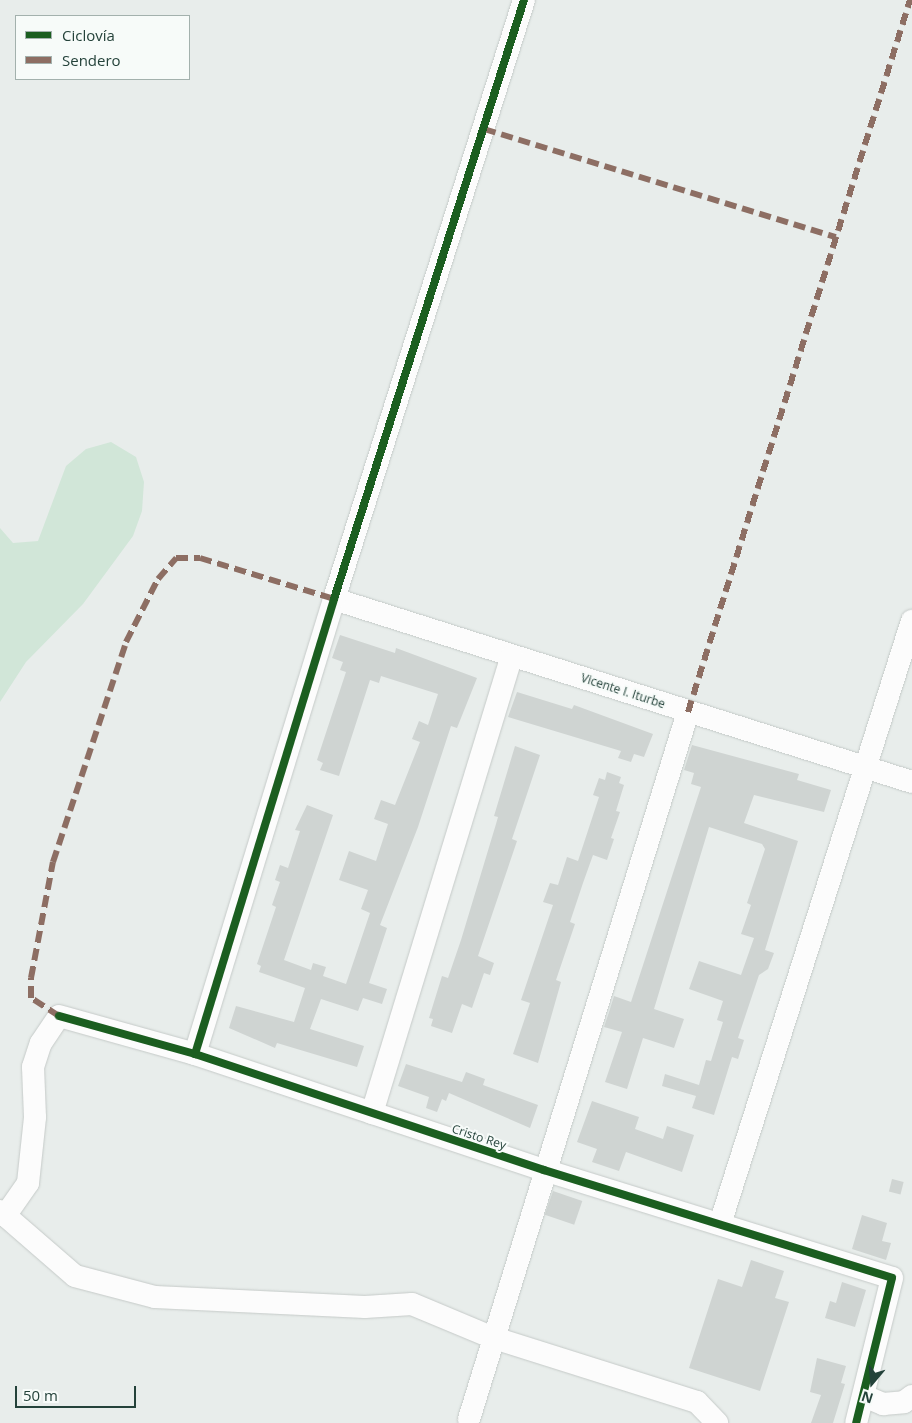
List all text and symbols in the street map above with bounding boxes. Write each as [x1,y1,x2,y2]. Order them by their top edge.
legend [15,15,190,80]
text: Ciclovía [62,25,115,45]
text: Sendero [62,50,121,70]
street label: Vicente I. Iturbe [579,671,667,711]
street label: Cristo Rey [450,1122,508,1152]
north arrow [847,1358,897,1408]
scale bar [18,1376,139,1408]
text: 50 m [23,1385,58,1405]
text: N [859,1387,876,1409]

